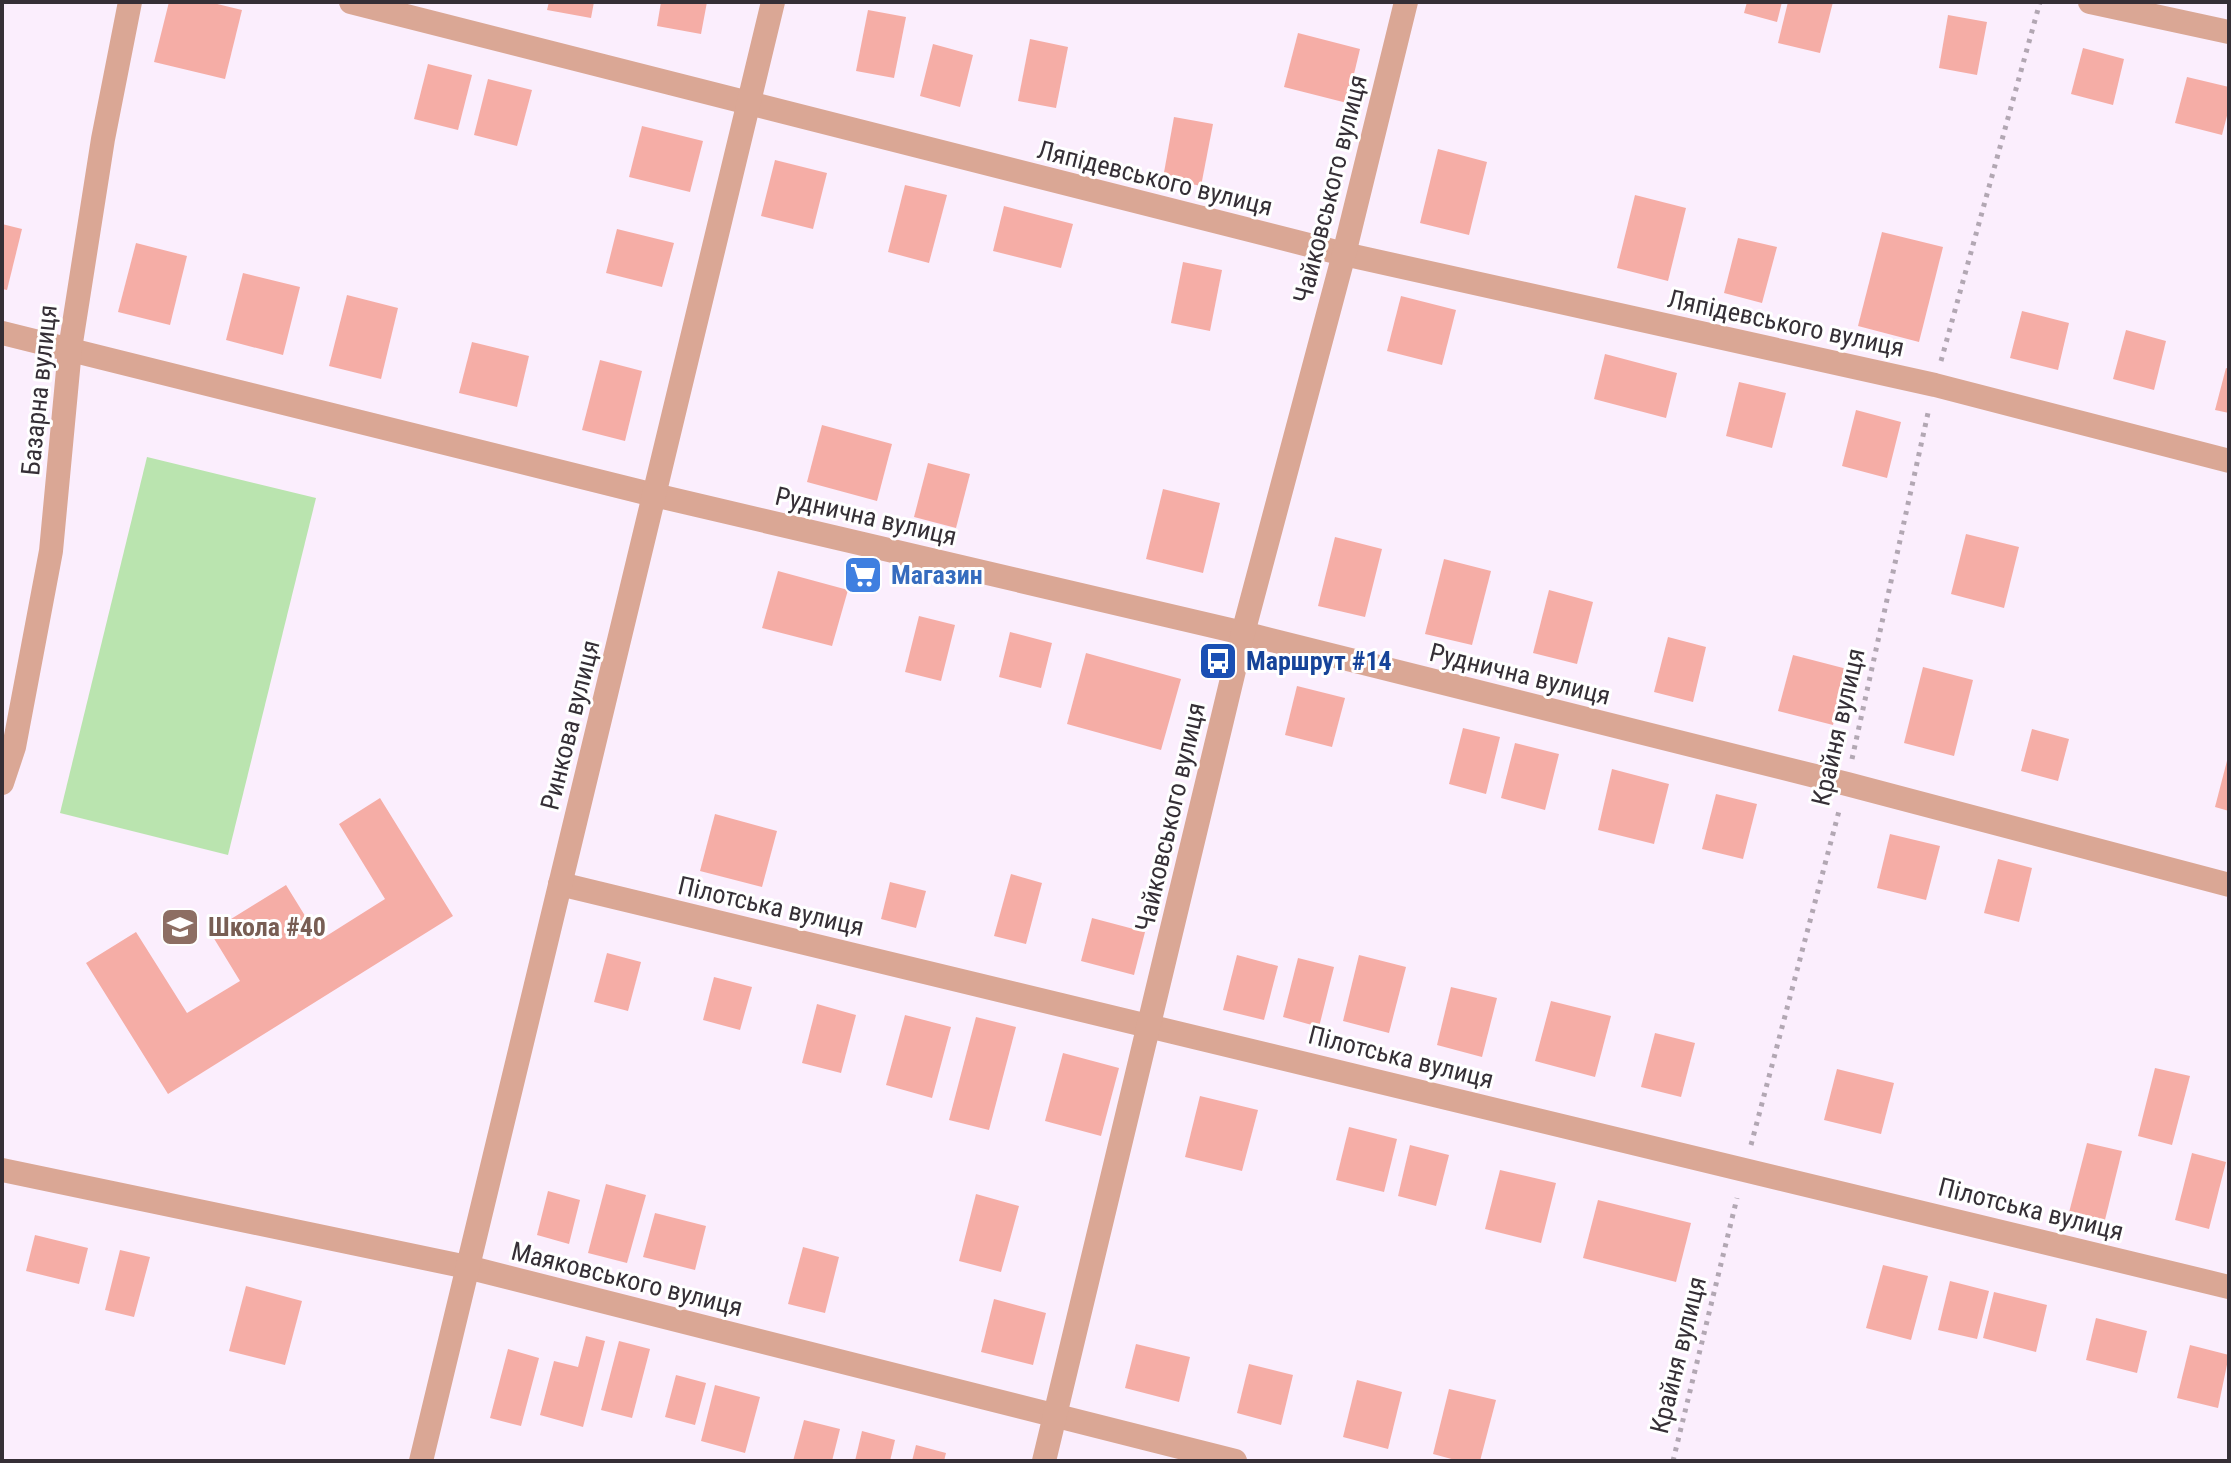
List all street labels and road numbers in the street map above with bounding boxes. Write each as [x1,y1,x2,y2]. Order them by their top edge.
street label: Чайковського вулиця [1287,72,1373,306]
street label: Ляпідевського вулиця [1034,134,1276,222]
street label: Ляпідевського вулиця [1665,283,1907,363]
street label: Базарна вулиця [15,303,63,477]
street label: Руднична вулиця [772,481,960,551]
street label: Ринкова вулиця [534,637,606,813]
street label: Руднична вулиця [1426,637,1614,711]
street label: Крайня вулиця [1805,645,1871,809]
street label: Чайковського вулиця [1129,700,1211,934]
street label: Пілотська вулиця [675,870,867,942]
street label: Пілотська вулиця [1305,1020,1497,1094]
street label: Пілотська вулиця [1935,1172,2127,1246]
street label: Маяковського вулиця [508,1236,746,1322]
street label: Крайня вулиця [1644,1273,1712,1437]

